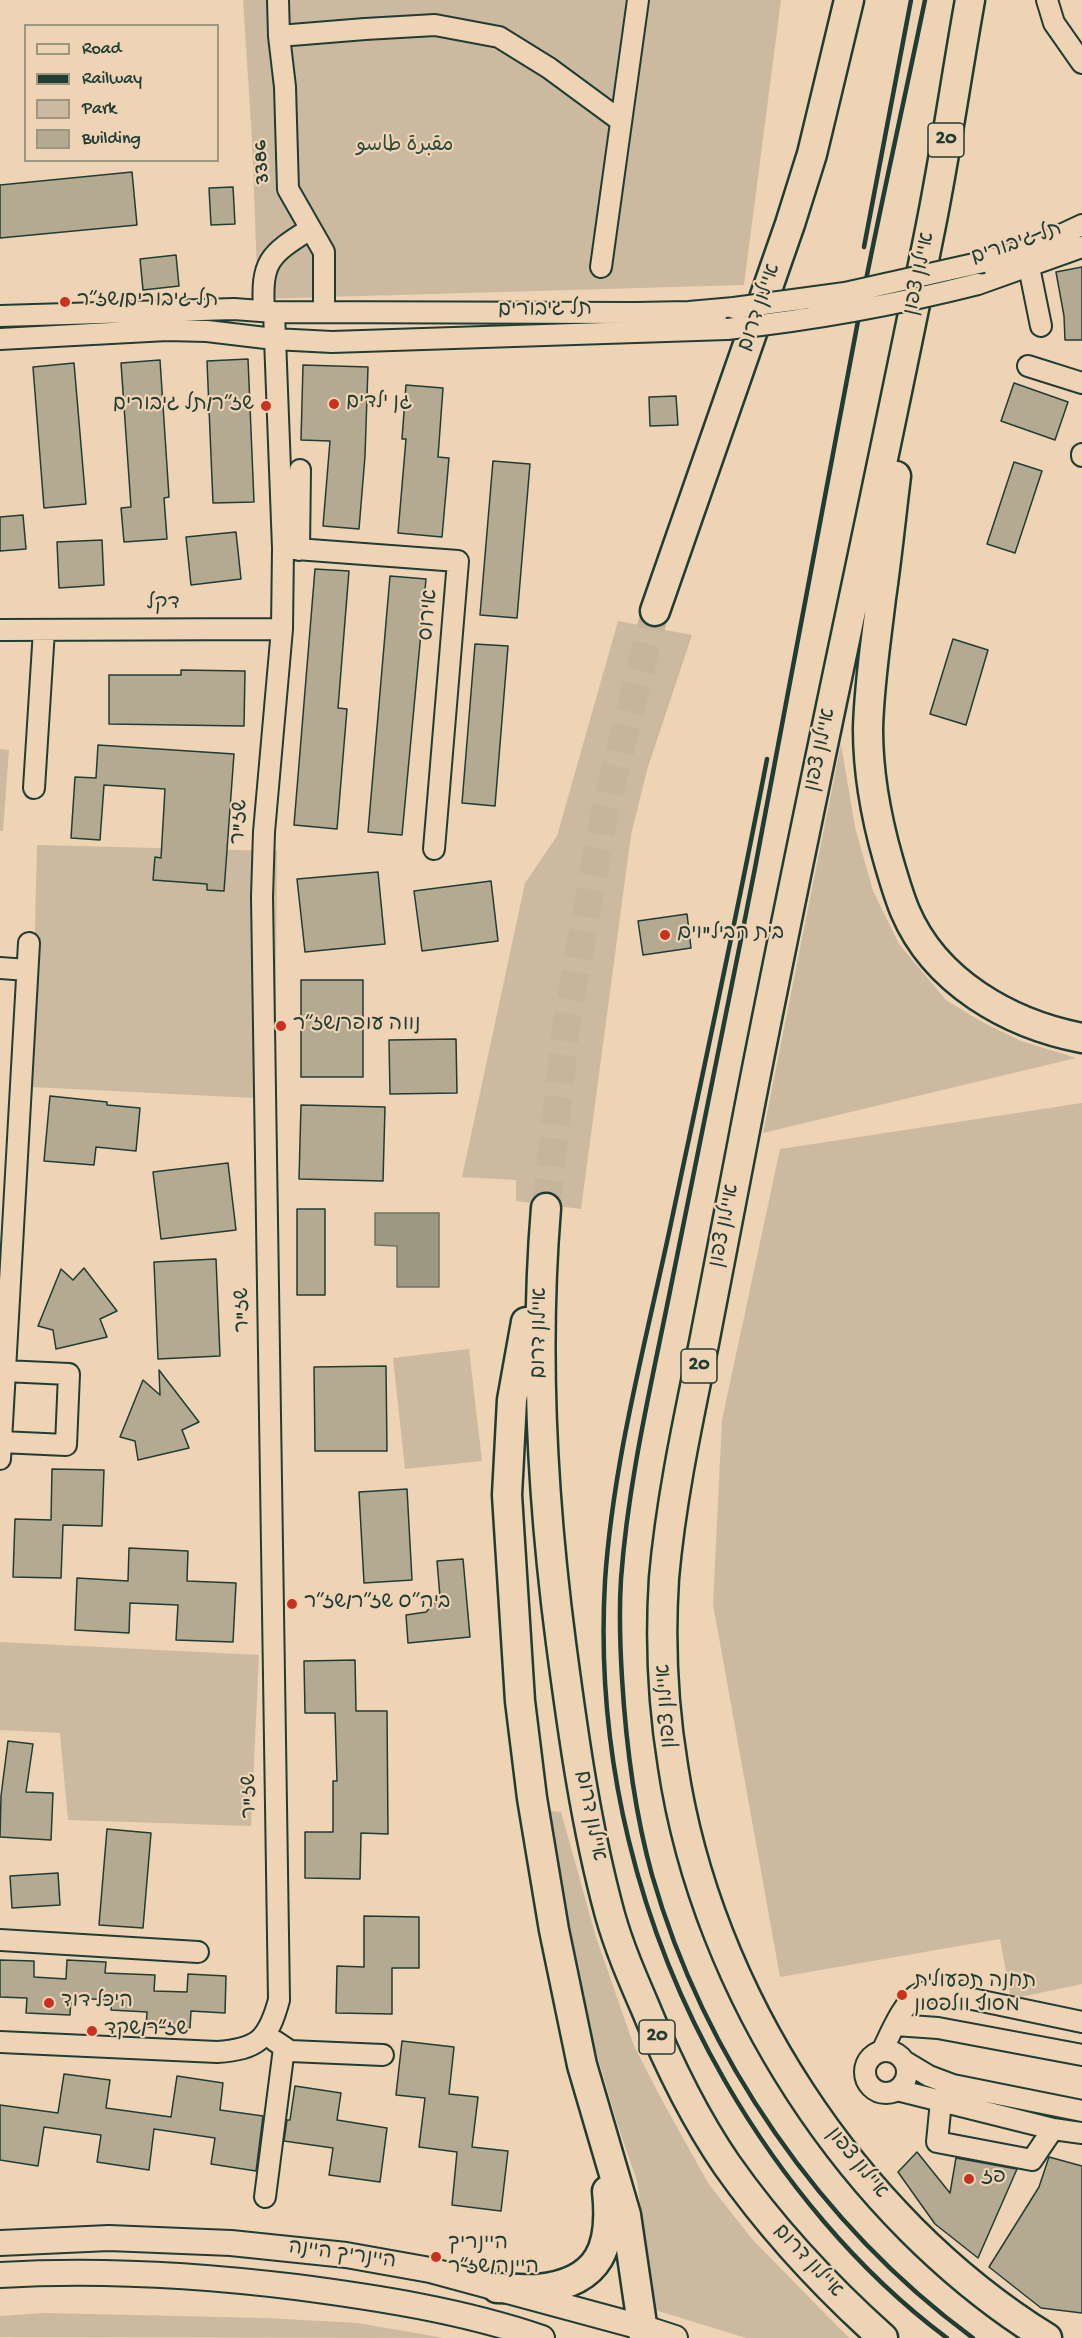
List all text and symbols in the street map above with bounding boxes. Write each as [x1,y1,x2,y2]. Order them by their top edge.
legend [24,24,219,162]
text: Road [82,39,121,60]
text: Railway [82,69,142,90]
text: Park [82,99,116,120]
road number: 20 [928,123,964,157]
text: Building [82,129,141,150]
park label: مقبرة طاسو [357,134,453,160]
street label: 3386 [249,139,277,185]
street label: תל גיבורים [968,218,1066,272]
street label: איילון צפון [900,230,942,318]
street label: איילון דרום [734,261,788,355]
place label: תל גיבורים/שז״ר [77,289,218,315]
marker: תל גיבורים/שז״ר [58,295,72,309]
street label: תל גיבורים [498,298,592,324]
place label: גן ילדים [346,391,412,417]
place label: שז״ר/תל גיבורים [113,393,254,419]
marker: גן ילדים [327,397,341,411]
marker: שז״ר/תל גיבורים [259,399,273,413]
street label: אירוס [415,588,445,642]
street label: דקל [146,592,180,618]
street label: איילון צפון [801,706,843,794]
street label: שז"ר [227,799,255,845]
place label: בית הביל"וים [677,922,784,948]
marker: בית הביל"וים [658,928,672,942]
place label: נווה עופר/שז״ר [293,1013,420,1039]
marker: נווה עופר/שז״ר [274,1019,288,1033]
street label: איילון צפון [706,1182,746,1270]
street label: שז"ר [231,1287,257,1333]
street label: איילון דרום [528,1287,554,1379]
road number: 20 [681,1349,717,1383]
place label: ביה״ס שז״ר/שז״ר [304,1591,450,1617]
marker: ביה״ס שז״ר/שז״ר [285,1597,299,1611]
street label: איילון צפון [652,1663,684,1749]
street label: איילון דרום [568,1769,610,1863]
street label: שז"ר [238,1773,264,1819]
place label: תחנה תפעולית מסוף וולפסון [914,1970,1036,2020]
marker: תחנה תפעולית מסוף וולפסון [895,1988,909,2002]
place label: היכל דוד [61,1990,133,2016]
marker: היכל דוד [42,1996,56,2010]
place label: שז״ר/שקד [104,2018,188,2044]
road number: 20 [639,2020,675,2054]
marker: שז״ר/שקד [85,2024,99,2038]
street label: איילון צפון [820,2123,892,2205]
place label: פז [981,2166,1006,2192]
marker: פז [962,2172,976,2186]
street label: איילון דרום [767,2220,847,2304]
place label: היינריך היינה/שז״ר [448,2232,539,2282]
street label: היינריך היינה [286,2236,398,2276]
marker: היינריך היינה/שז״ר [429,2250,443,2264]

